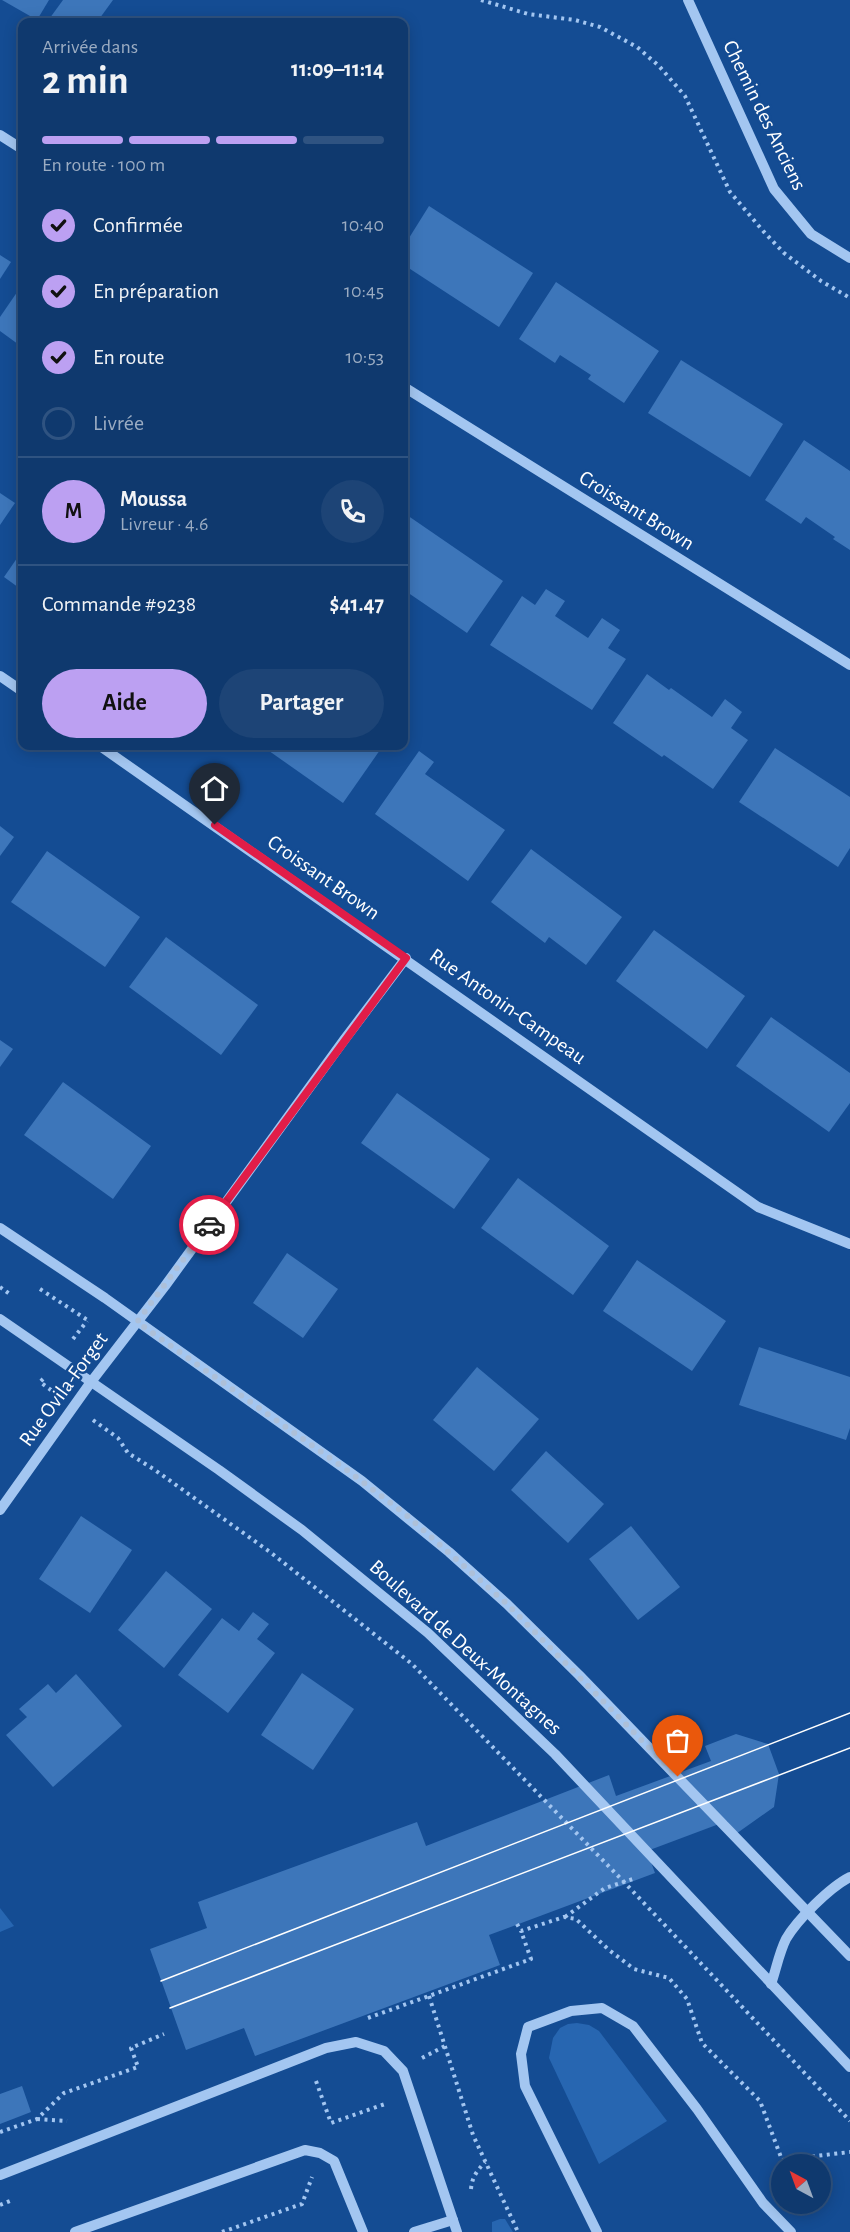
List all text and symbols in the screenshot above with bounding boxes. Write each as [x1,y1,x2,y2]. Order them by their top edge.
text: Arrivée dans [42,37,138,57]
street label: Chemin des Anciens [719,37,810,193]
text: 11:09–11:14 [291,58,384,80]
text: 2 min [42,62,129,101]
text: En route · 100 m [42,155,165,175]
icon: check [42,209,75,242]
text: Confirmée [93,214,183,236]
text: 10:40 [342,215,384,235]
icon: check [42,275,75,308]
text: En préparation [93,280,219,302]
text: 10:45 [344,281,384,301]
icon: check [42,341,75,374]
text: En route [93,346,164,368]
text: 10:53 [345,347,384,367]
text: Livrée [93,412,144,434]
street label: Croissant Brown [575,467,698,554]
button: phone [321,480,384,543]
text: Moussa [120,488,187,510]
text: M [65,500,82,522]
text: Livreur · 4.6 [120,514,209,534]
text: Commande #9238 [42,593,196,615]
text: $41.47 [330,593,384,615]
button: Aide [42,669,207,738]
button: Partager [219,669,384,738]
pin [189,763,240,825]
icon: home [198,772,231,805]
street label: Croissant Brown [264,831,384,924]
street label: Rue Antonin-Campeau [426,945,590,1068]
courier [179,1195,239,1255]
icon: car [193,1209,226,1242]
street label: Rue Ovila-Forget [15,1328,112,1450]
street label: Boulevard de Deux-Montagnes [366,1556,566,1739]
pin [652,1715,703,1777]
icon: bag [661,1724,694,1757]
north arrow [771,2154,831,2214]
map controls [771,2154,831,2214]

